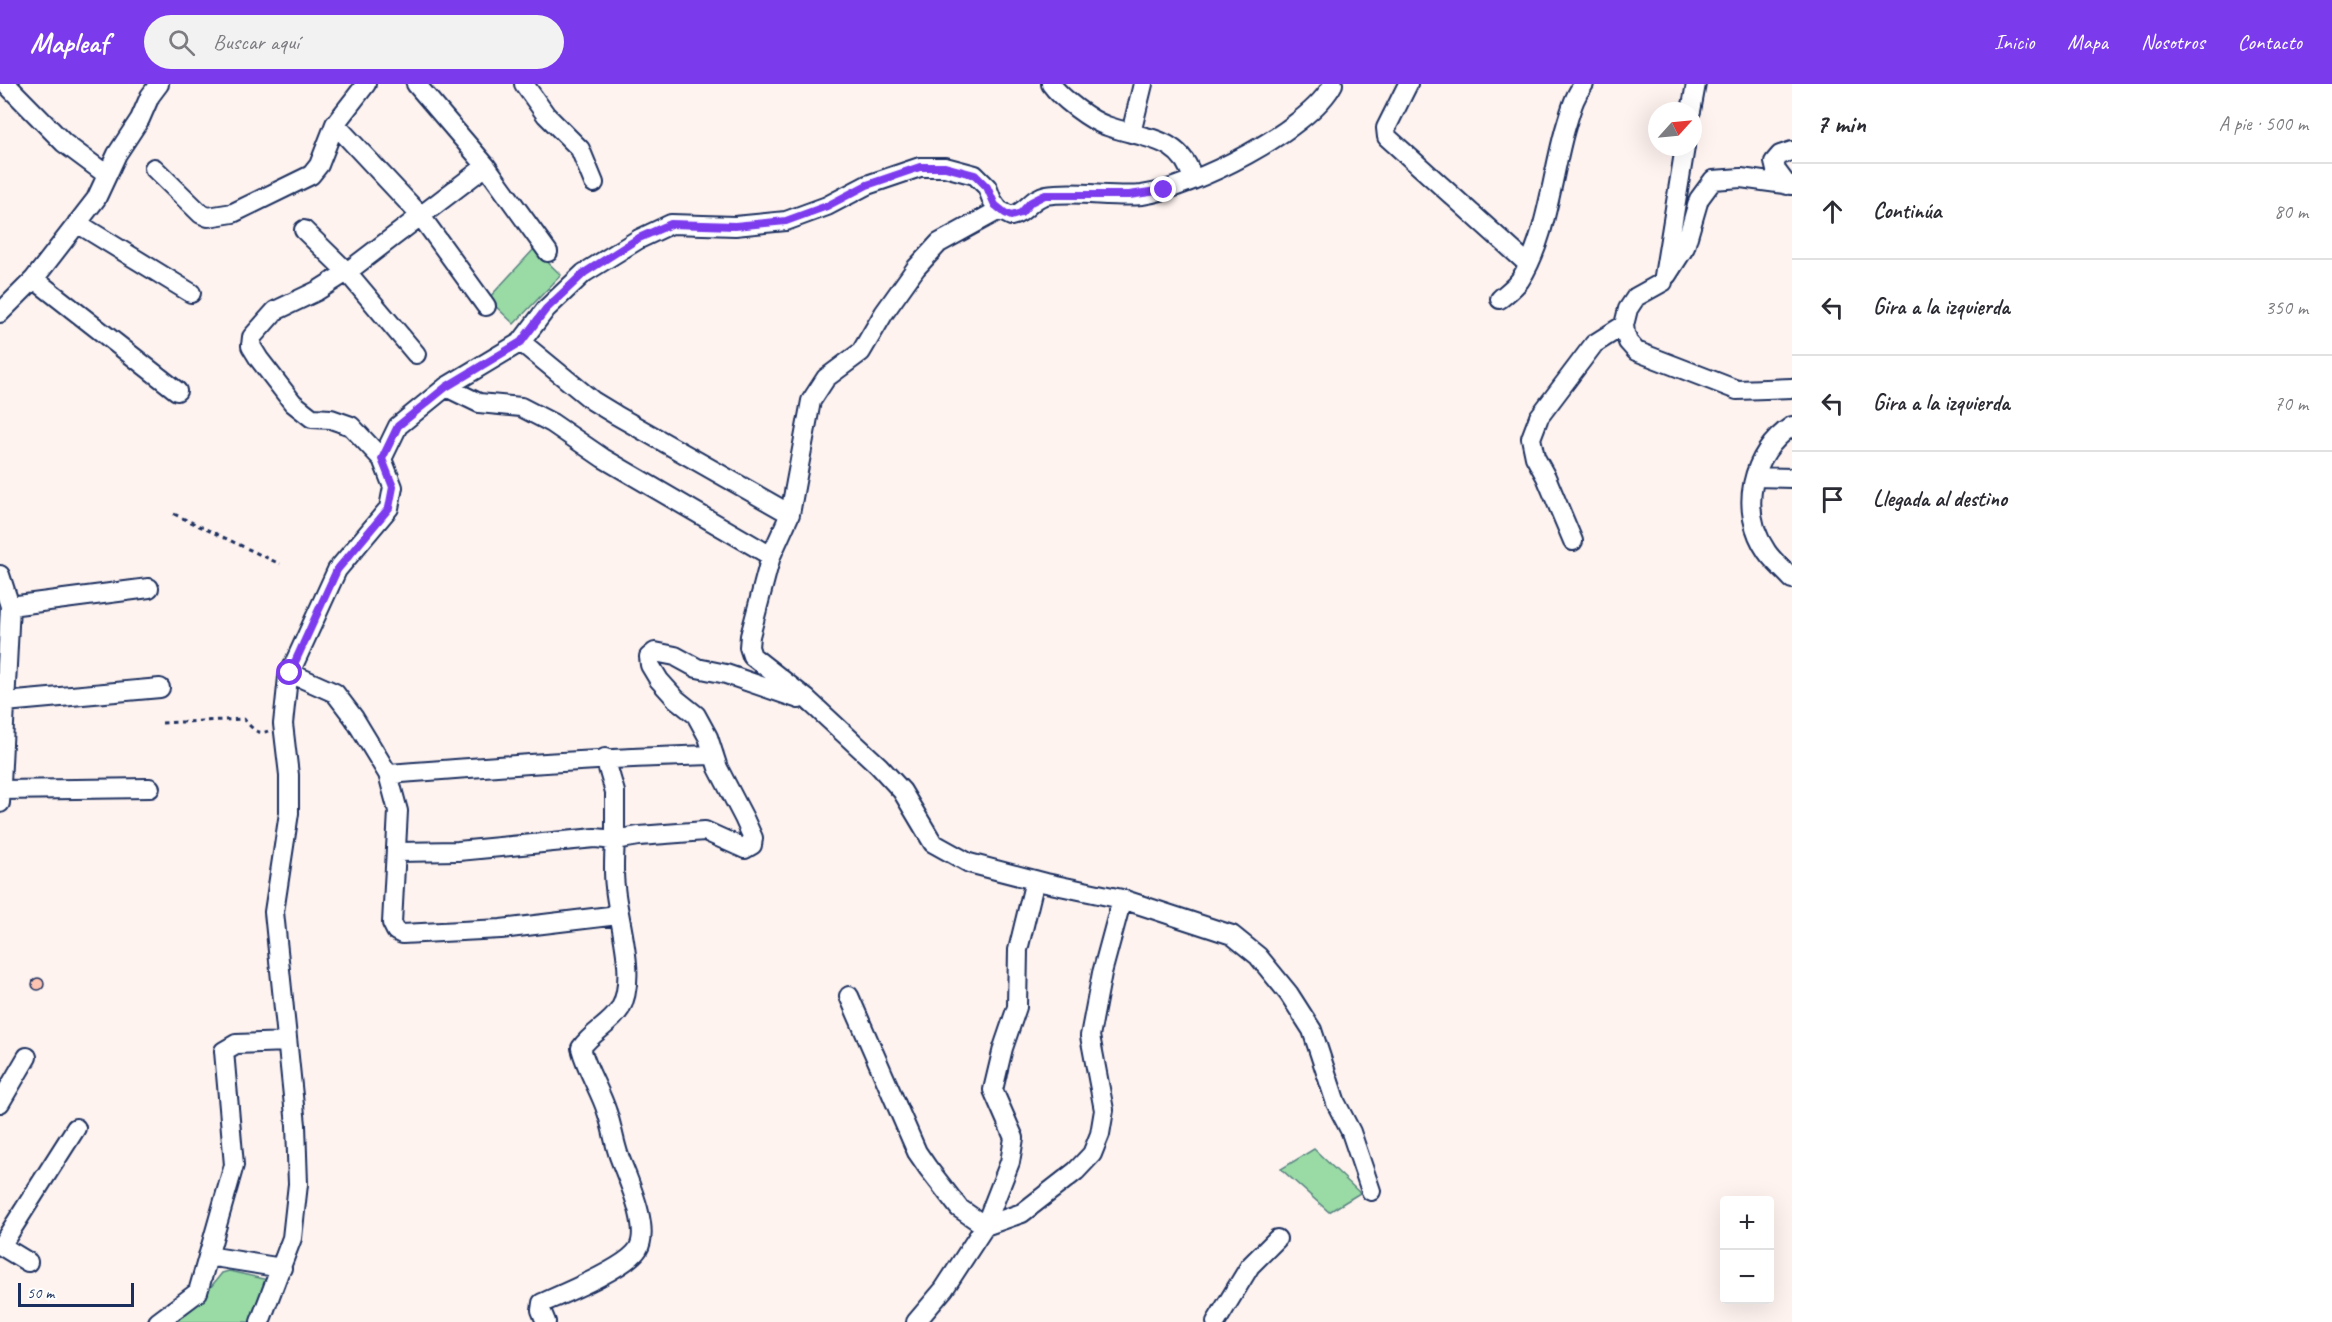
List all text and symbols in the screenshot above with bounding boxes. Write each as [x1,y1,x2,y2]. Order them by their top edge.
search box [144,15,564,69]
text: Mapleaf [30,25,108,60]
icon: search [165,26,198,59]
text: Buscar aquí [213,28,299,56]
text: Inicio [1994,29,2034,55]
text: Mapa [2067,29,2108,55]
text: Nosotros [2141,29,2205,55]
text: Contacto [2238,29,2302,55]
north arrow [1648,102,1702,156]
text: 7 min [1816,107,1866,140]
text: A pie · 500 m [2219,111,2308,136]
route end [1150,176,1176,202]
icon: ahead [1816,195,1849,228]
text: Continúa [1873,197,1941,225]
text: 80 m [2274,199,2308,224]
icon: left [1816,291,1849,324]
text: Gira a la izquierda [1873,293,2010,321]
text: 350 m [2265,295,2308,320]
icon: left [1816,387,1849,420]
text: Gira a la izquierda [1873,389,2010,417]
text: 70 m [2274,391,2308,416]
icon: arrive [1816,483,1849,516]
text: Llegada al destino [1873,485,2007,513]
route start [276,659,302,685]
map controls [1720,1196,1774,1304]
button: + [1720,1196,1774,1250]
button: − [1720,1250,1774,1304]
scale bar [18,1280,134,1308]
text: 50 m [27,1283,54,1303]

